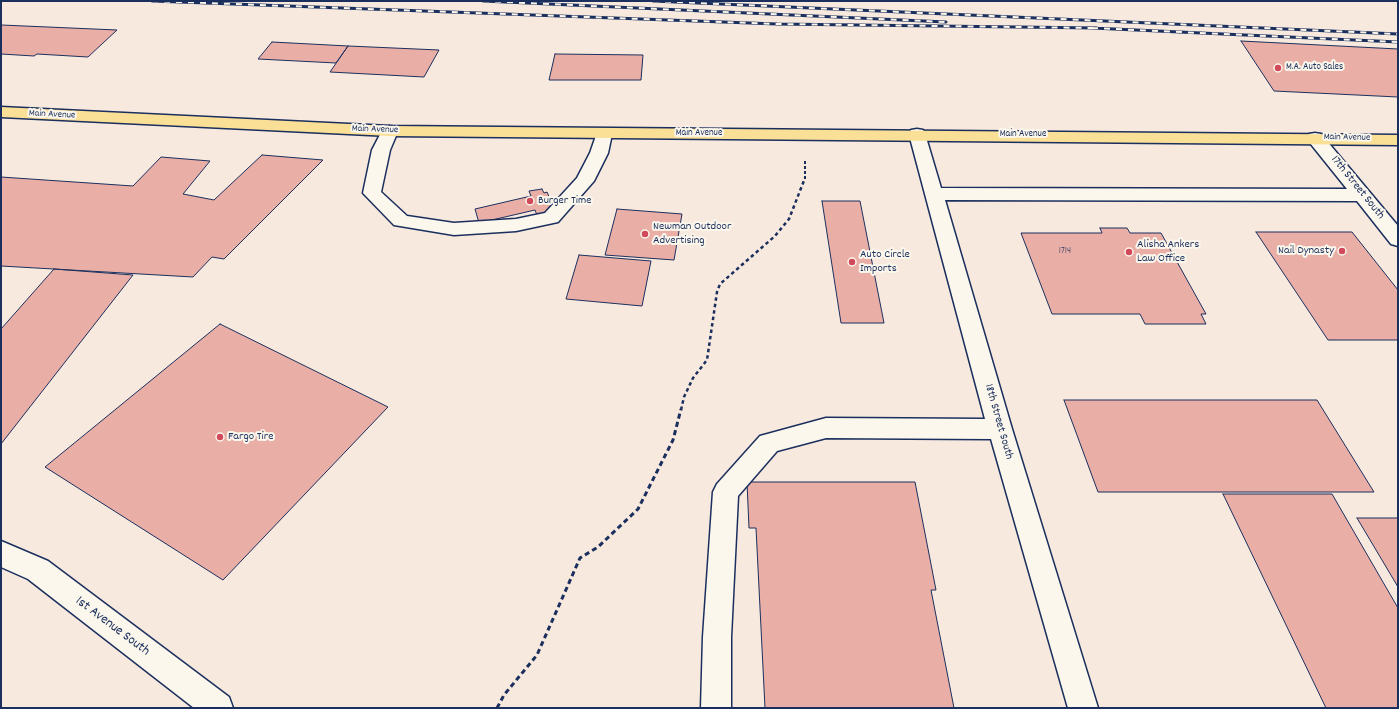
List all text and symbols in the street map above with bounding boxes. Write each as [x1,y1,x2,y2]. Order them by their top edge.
place label: M.A. Auto Sales [1286,62,1343,74]
marker: M.A. Auto Sales [1273,63,1283,73]
street label: Main Avenue [28,108,76,122]
street label: Main Avenue [351,123,399,137]
street label: Main Avenue [676,128,722,140]
street label: Main Avenue [1000,129,1046,141]
street label: Main Avenue [1324,132,1370,144]
street label: 17th Street South [1327,153,1387,223]
place label: Burger Time [538,194,592,208]
marker: Burger Time [525,196,535,206]
place label: Newman Outdoor Advertising [653,220,731,248]
marker: Newman Outdoor Advertising [640,229,650,239]
place label: Alisha Ankers Law Office [1137,238,1199,266]
place label: Nail Dynasty [1278,244,1334,258]
house number: 1714 [1059,246,1071,258]
marker: Nail Dynasty [1337,246,1347,256]
marker: Alisha Ankers Law Office [1124,247,1134,257]
place label: Auto Circle Imports [860,248,910,276]
marker: Auto Circle Imports [847,257,857,267]
street label: 18th Street South [980,383,1016,461]
place label: Fargo Tire [228,430,274,444]
marker: Fargo Tire [215,432,225,442]
street label: 1st Avenue South [71,594,153,660]

